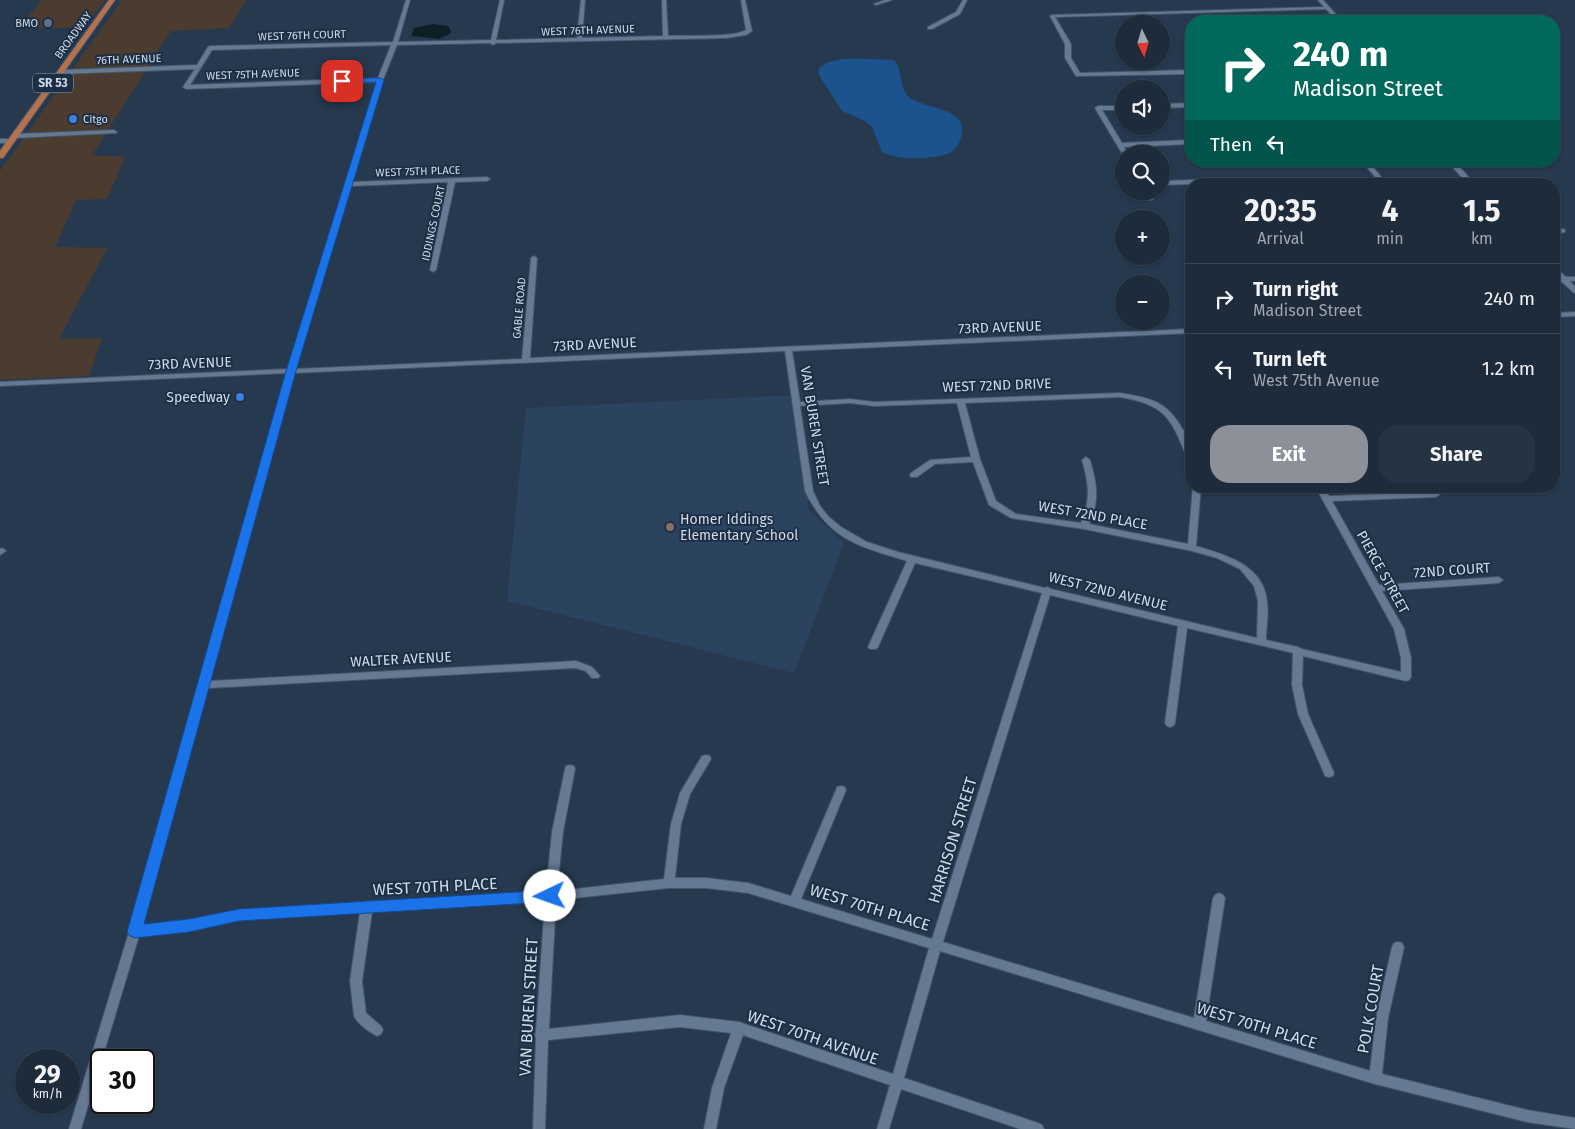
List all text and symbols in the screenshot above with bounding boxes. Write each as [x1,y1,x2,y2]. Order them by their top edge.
street label: BROADWAY [52,9,95,61]
north arrow [1115,15,1170,70]
map controls [1115,15,1170,330]
place label: BMO [15,17,38,30]
marker: BMO [42,17,54,29]
street label: WEST 76TH AVENUE [541,22,635,39]
street label: WEST 76TH COURT [258,27,347,44]
text: 240 m [1293,33,1388,75]
icon: right [1210,35,1275,100]
street label: 76TH AVENUE [96,52,162,67]
pin [321,60,363,102]
street label: WEST 75TH AVENUE [206,66,300,83]
icon: arrive [328,67,356,95]
road number: SR 53 [33,74,73,92]
text: Madison Street [1293,75,1443,102]
button: sound [1115,80,1170,135]
marker: Citgo [67,113,79,125]
place label: Citgo [83,113,108,126]
icon: left [1262,130,1290,158]
text: Then [1210,133,1252,156]
button: search [1115,145,1170,200]
street label: WEST 75TH PLACE [375,164,461,179]
street label: IDDINGS COURT [419,184,448,262]
text: 20:35 [1244,193,1317,229]
text: 4 [1381,193,1398,229]
text: 1.5 [1463,193,1501,229]
button: + [1115,210,1170,265]
text: Arrival [1257,229,1304,248]
text: min [1376,229,1404,248]
text: km [1471,229,1493,248]
button: − [1115,275,1170,330]
street label: GABLE ROAD [510,277,529,339]
text: Turn right [1253,278,1338,301]
icon: right [1210,285,1238,313]
text: 240 m [1484,287,1535,310]
text: Madison Street [1253,301,1362,320]
street label: 73RD AVENUE [958,318,1042,337]
street label: 73RD AVENUE [553,334,637,355]
text: Turn left [1253,348,1327,371]
street label: 73RD AVENUE [148,354,232,373]
icon: left [1210,355,1238,383]
text: 1.2 km [1482,357,1535,380]
street label: VAN BUREN STREET [797,365,832,488]
text: West 75th Avenue [1253,371,1380,390]
street label: WEST 72ND DRIVE [942,375,1052,396]
place label: Speedway [166,389,230,406]
marker: Speedway [234,391,246,403]
button: Exit [1210,425,1368,483]
button: Share [1378,425,1535,483]
street label: WEST 72ND PLACE [1037,498,1149,533]
place label: Homer Iddings Elementary School [680,511,798,544]
marker: Homer Iddings Elementary School [664,521,676,533]
street label: PIERCE STREET [1353,528,1413,617]
street label: 72ND COURT [1413,559,1492,582]
street label: WEST 72ND AVENUE [1047,569,1169,614]
street label: WALTER AVENUE [350,648,452,671]
street label: HARRISON STREET [924,774,981,905]
position arrow [523,869,575,921]
street label: WEST 70TH PLACE [372,874,498,899]
street label: WEST 70TH PLACE [807,880,932,935]
street label: VAN BUREN STREET [515,937,542,1077]
street label: POLK COURT [1353,962,1388,1055]
street label: WEST 70TH PLACE [1194,998,1319,1053]
street label: WEST 70TH AVENUE [745,1006,881,1069]
speed limit sign: 30 [90,1049,155,1114]
text: 29 [34,1060,61,1090]
text: km/h [33,1087,62,1101]

